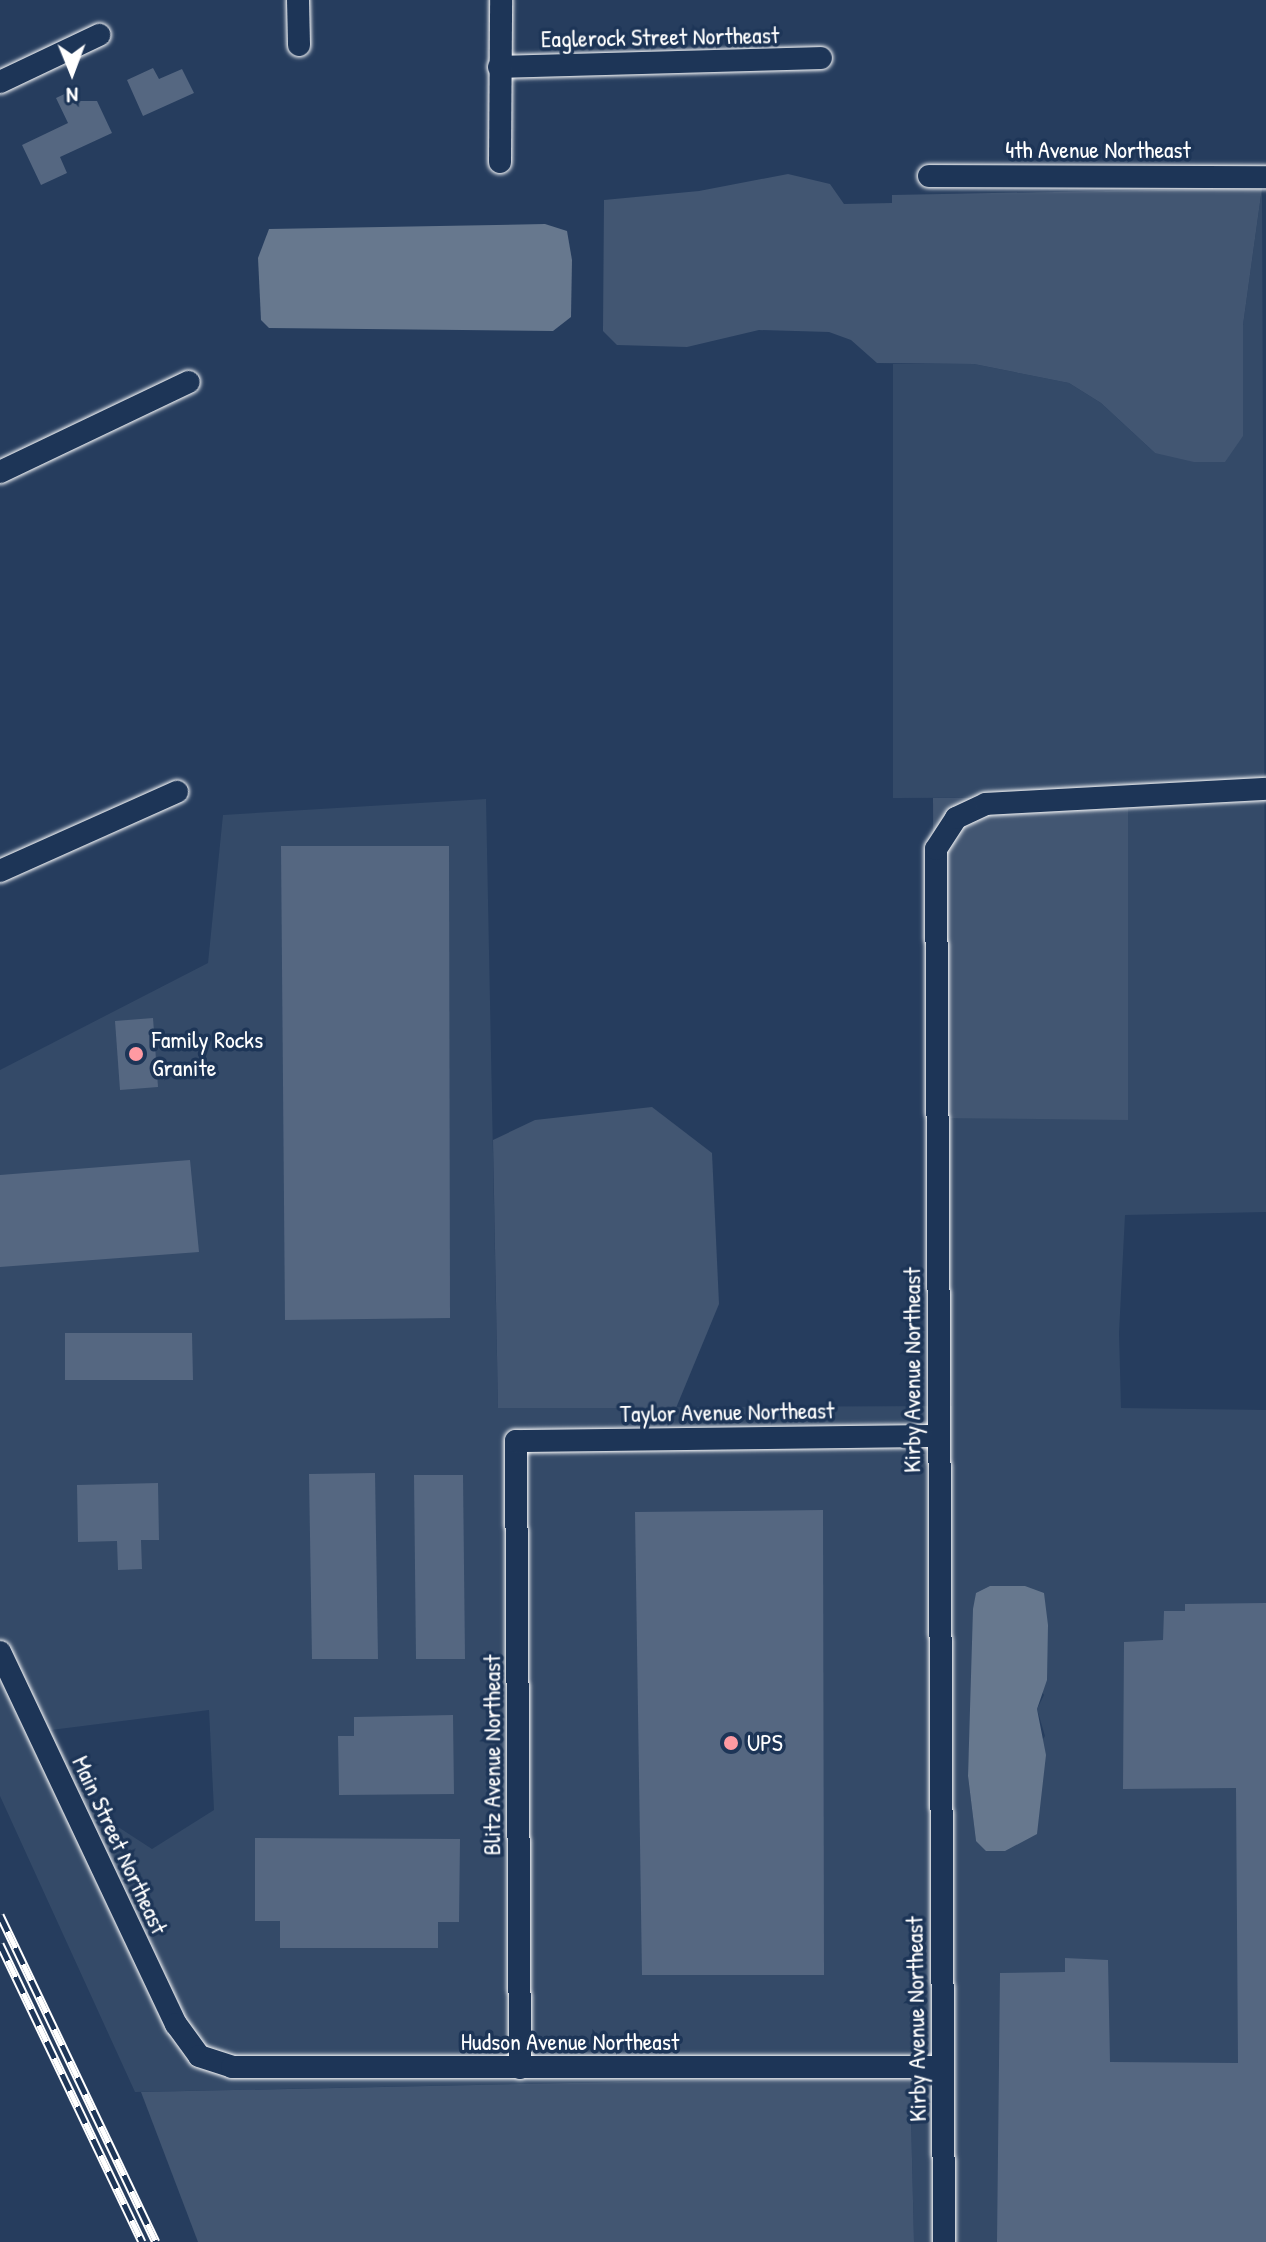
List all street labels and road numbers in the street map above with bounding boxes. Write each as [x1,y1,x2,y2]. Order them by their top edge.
street label: Eaglerock Street Northeast [541,21,779,53]
street label: 4th Avenue Northeast [1005,136,1191,164]
street label: Kirby Avenue Northeast [898,1267,926,1473]
street label: Taylor Avenue Northeast [620,1396,834,1428]
street label: Blitz Avenue Northeast [478,1655,506,1855]
street label: Main Street Northeast [66,1751,174,1939]
street label: Kirby Avenue Northeast [900,1916,932,2122]
street label: Hudson Avenue Northeast [461,2028,679,2056]

